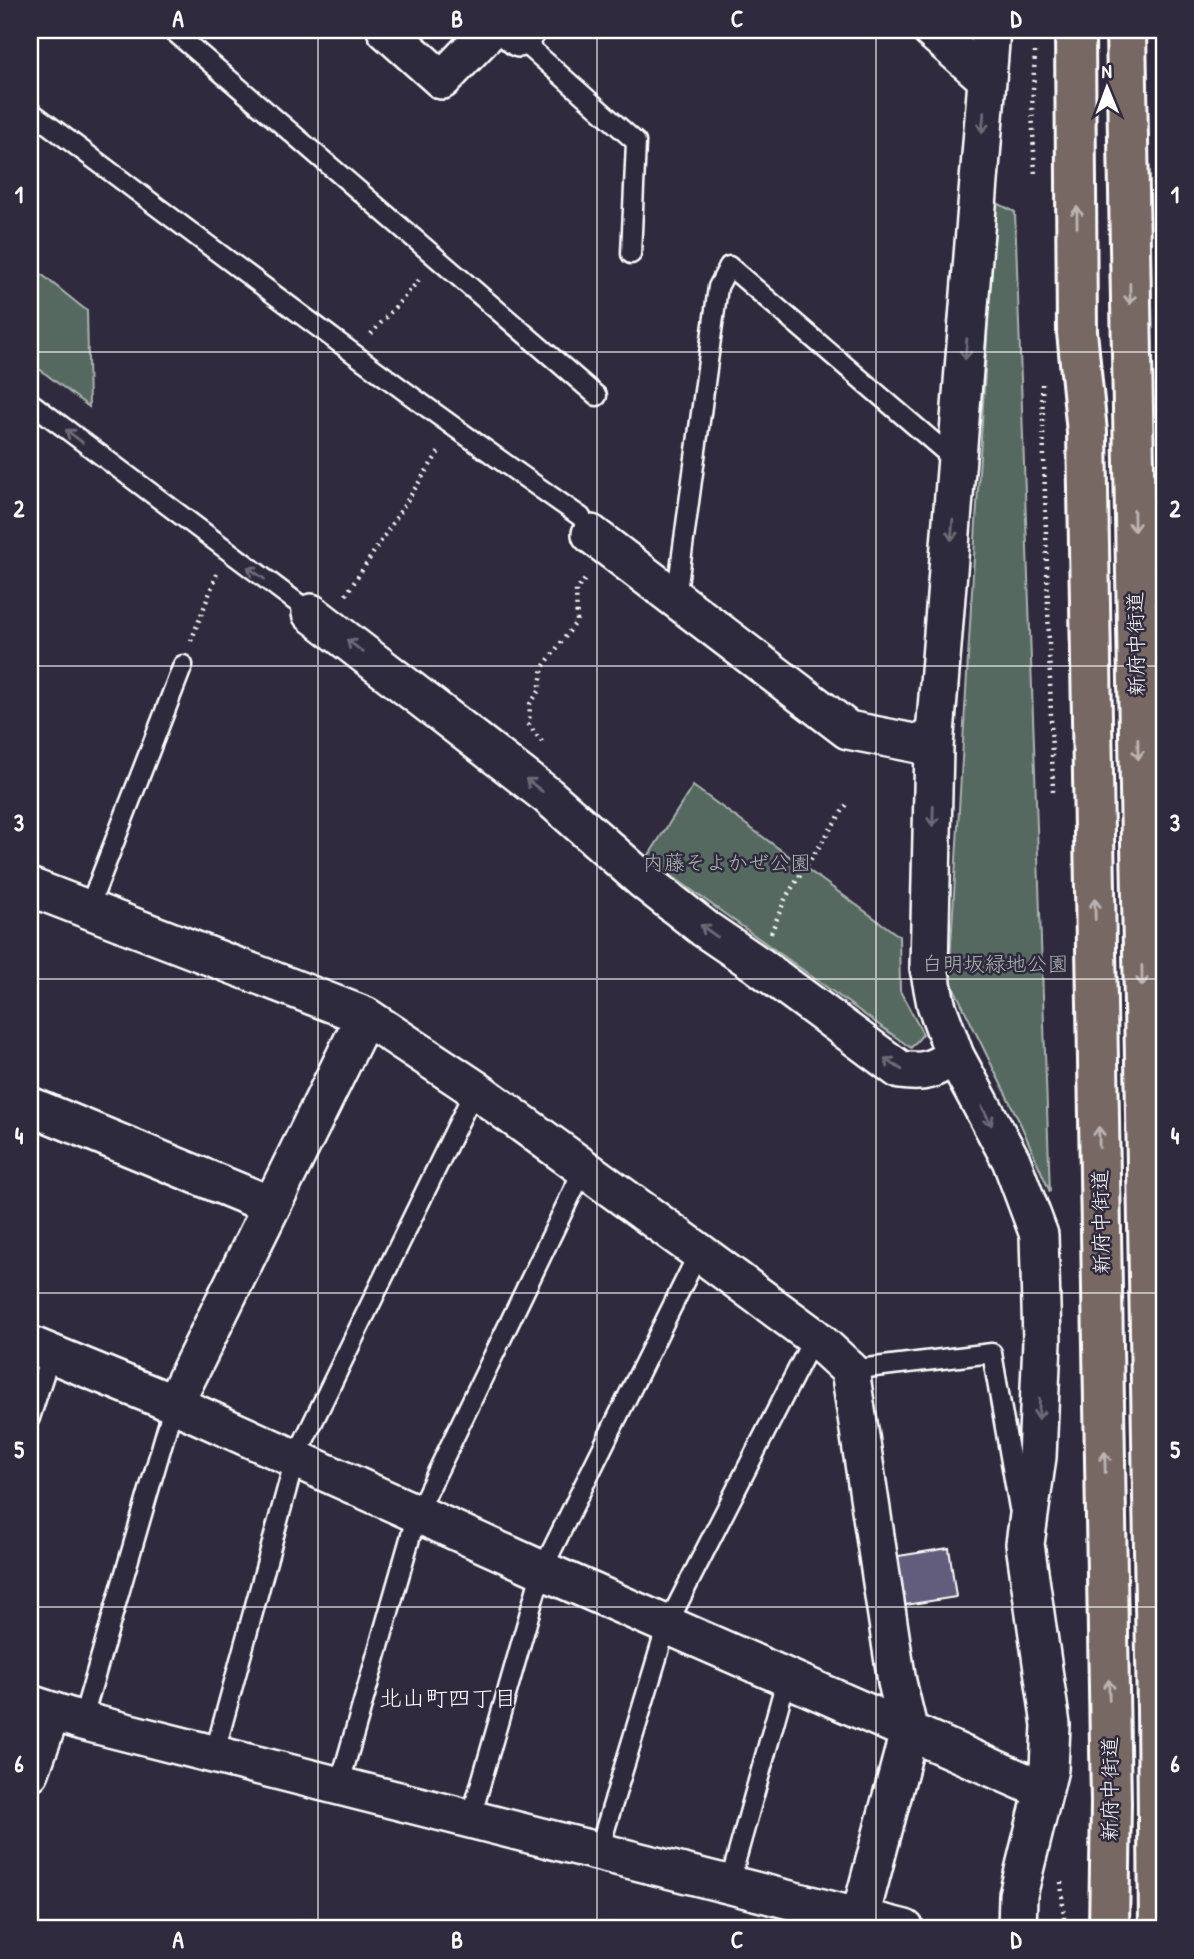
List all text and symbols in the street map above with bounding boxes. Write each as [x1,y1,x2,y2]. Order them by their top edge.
text: A [172,3,184,34]
text: B [451,3,463,34]
text: C [731,3,743,34]
text: D [1011,3,1023,34]
north arrow [1072,52,1142,122]
text: N [1101,58,1112,84]
one-way arrow [976,110,989,133]
text: 1 [15,179,23,210]
text: 1 [1171,179,1179,210]
one-way arrow [1070,205,1083,228]
one-way arrow [1124,282,1137,305]
one-way arrow [959,337,972,360]
one-way arrow [65,429,84,444]
text: 2 [14,493,25,524]
text: 2 [1170,493,1181,524]
one-way arrow [1127,510,1141,533]
one-way arrow [945,519,958,542]
one-way arrow [247,565,266,580]
street label: 新府中街道 [1120,591,1151,697]
one-way arrow [346,638,364,653]
one-way arrow [1131,737,1145,760]
one-way arrow [526,778,544,793]
one-way arrow [926,804,939,827]
text: 3 [14,807,24,838]
text: 3 [1170,807,1180,838]
park label: 内藤そよかぜ公園 [643,848,811,877]
one-way arrow [1088,898,1102,921]
one-way arrow [700,924,719,938]
park label: 白明坂緑地公園 [922,949,1069,978]
one-way arrow [1136,965,1149,988]
one-way arrow [884,1057,903,1071]
one-way arrow [981,1105,994,1126]
text: 4 [15,1120,24,1151]
text: 4 [1171,1120,1180,1151]
one-way arrow [1092,1125,1106,1148]
street label: 新府中街道 [1085,1169,1116,1275]
one-way arrow [1033,1397,1046,1420]
text: 5 [14,1434,24,1465]
text: 5 [1170,1434,1180,1465]
one-way arrow [1098,1451,1111,1474]
one-way arrow [1102,1678,1115,1701]
district label: 北山町四丁目 [379,1682,517,1713]
street label: 新府中街道 [1095,1737,1124,1842]
text: 6 [14,1748,24,1779]
text: 6 [1170,1748,1180,1779]
text: A [172,1924,184,1955]
text: B [451,1924,463,1955]
text: C [731,1924,743,1955]
text: D [1011,1924,1023,1955]

